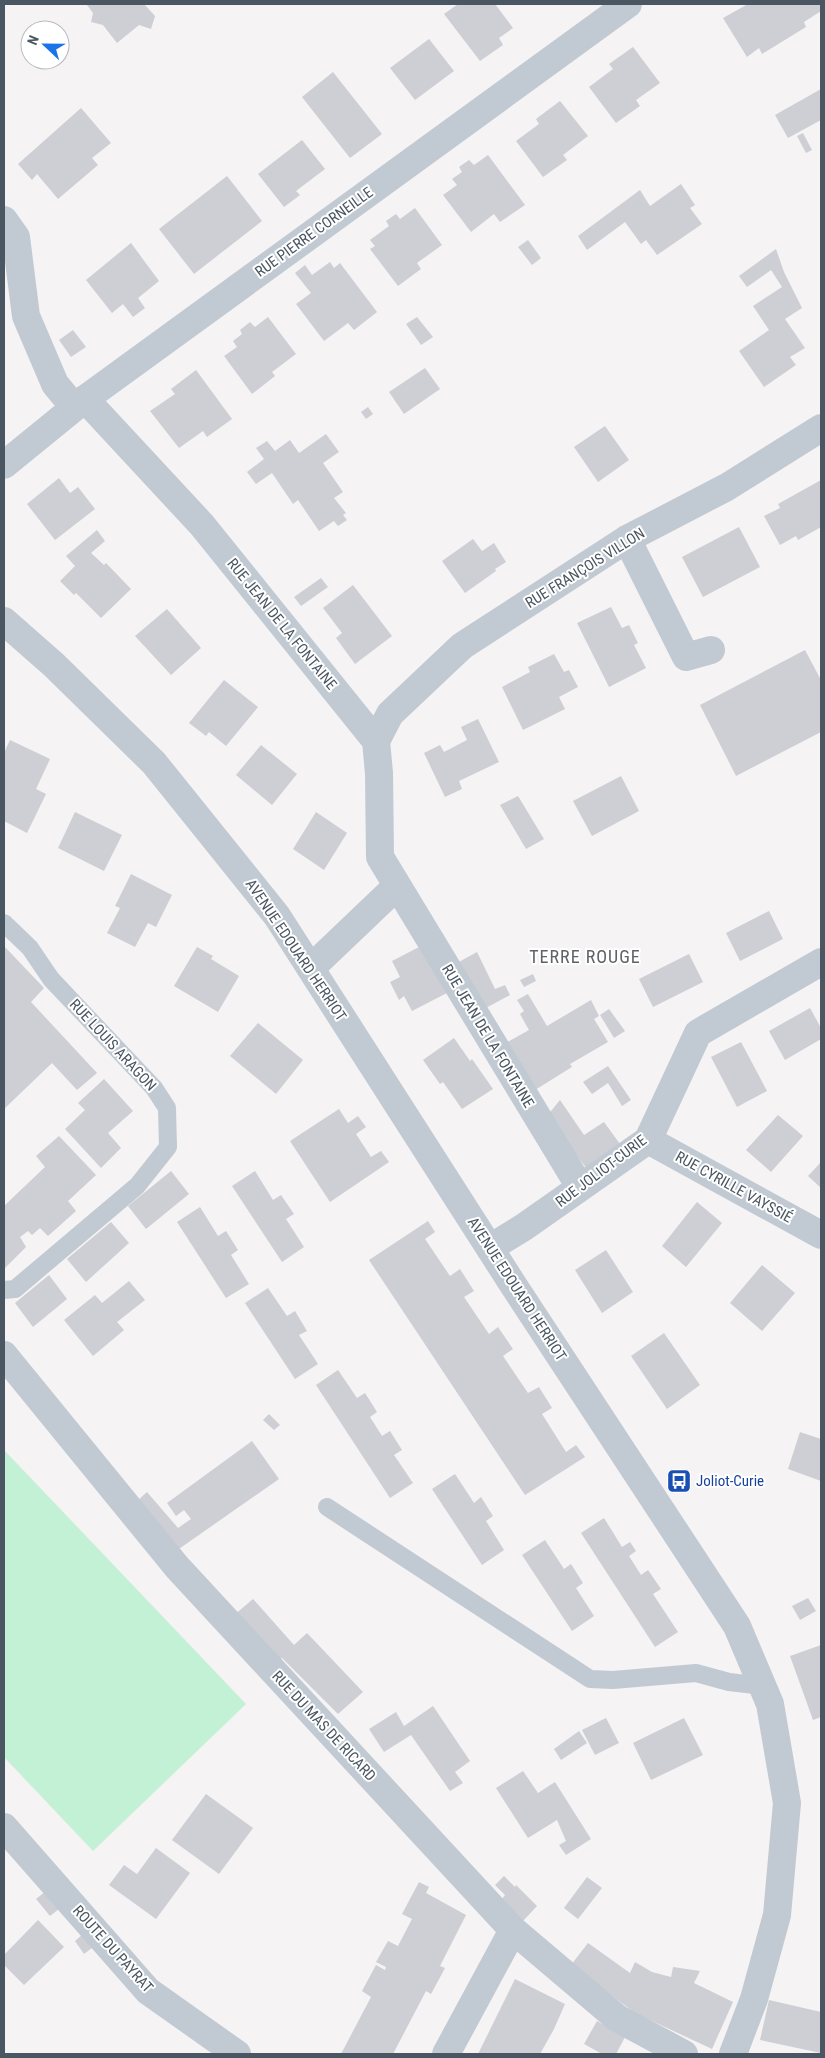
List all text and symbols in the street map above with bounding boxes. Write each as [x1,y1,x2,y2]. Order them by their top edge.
north arrow [20,20,70,70]
text: N [24,33,42,47]
street label: RUE PIERRE CORNEILLE [252,183,376,281]
street label: RUE FRANÇOIS VILLON [522,524,648,612]
street label: RUE JEAN DE LA FONTAINE [223,555,341,693]
street label: AVENUE EDOUARD HERRIOT [242,876,350,1025]
district label: TERRE ROUGE [529,946,641,967]
street label: RUE JEAN DE LA FONTAINE [438,961,538,1111]
street label: RUE LOUIS ARAGON [66,995,160,1095]
street label: RUE JOLIOT-CURIE [552,1131,650,1211]
street label: RUE CYRILLE VAYSSIÉ [672,1147,796,1227]
street label: AVENUE EDOUARD HERRIOT [464,1214,570,1364]
bus stop icon: Joliot-Curie [666,1468,692,1494]
place label: Joliot-Curie [696,1472,764,1490]
street label: RUE DU MAS DE RICARD [268,1667,380,1785]
street label: ROUTE DU PAYRAT [69,1902,157,1996]

